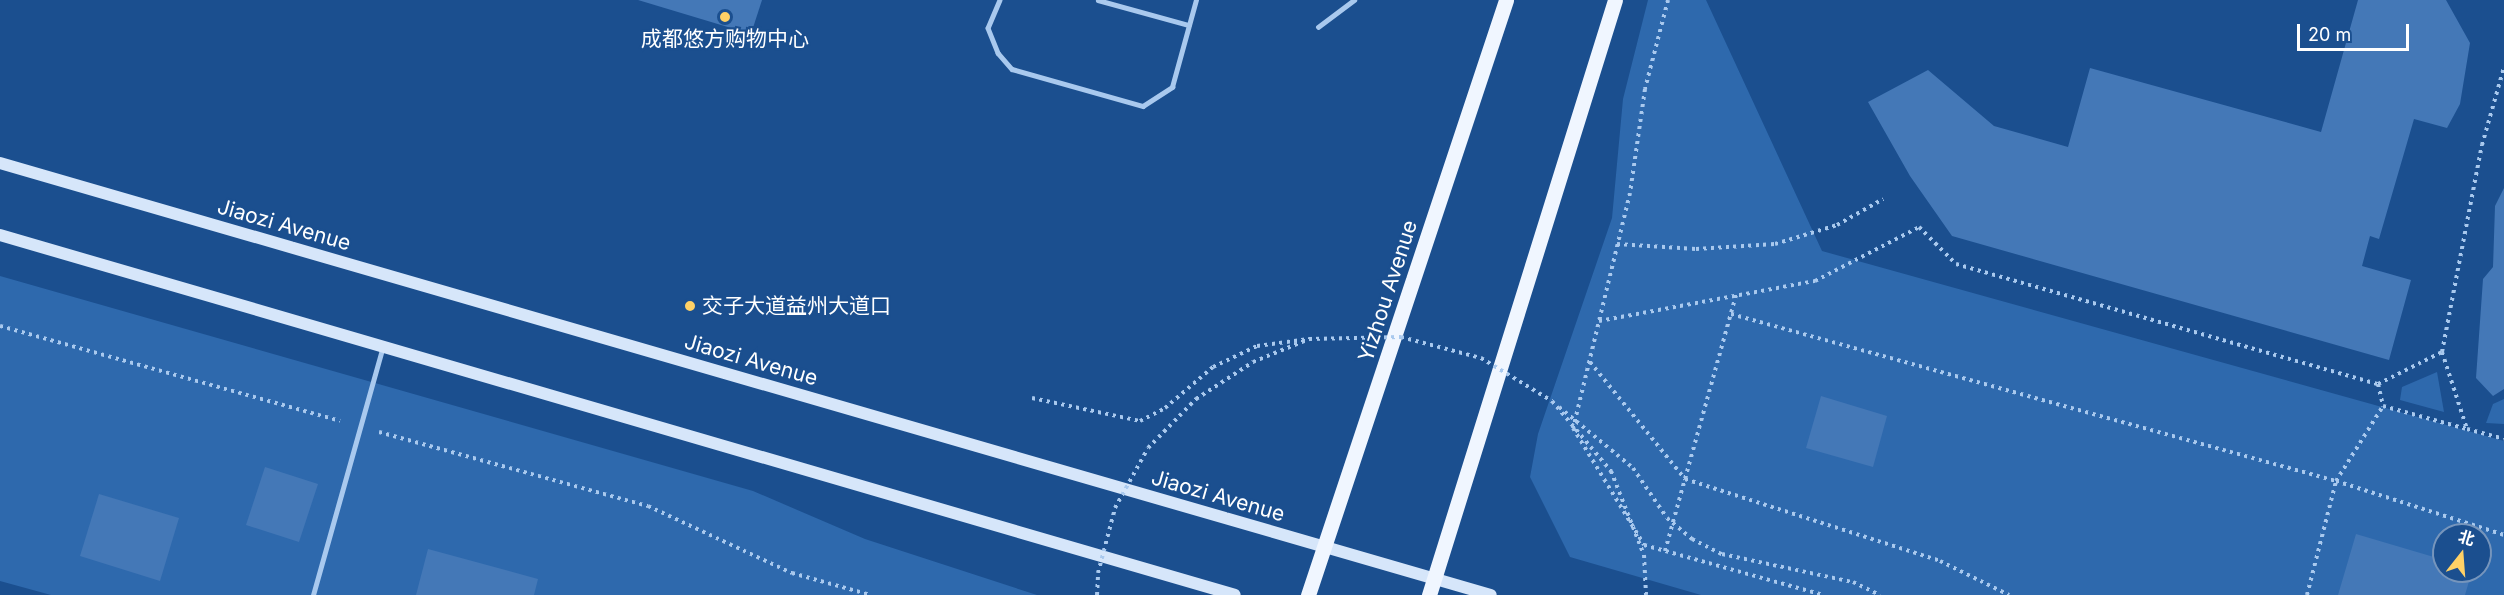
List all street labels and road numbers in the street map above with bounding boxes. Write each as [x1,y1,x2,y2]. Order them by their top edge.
street label: Jiaozi Avenue [214,194,354,256]
street label: Yizhou Avenue [1353,217,1423,365]
street label: Jiaozi Avenue [681,329,821,391]
street label: Jiaozi Avenue [1148,465,1288,527]

